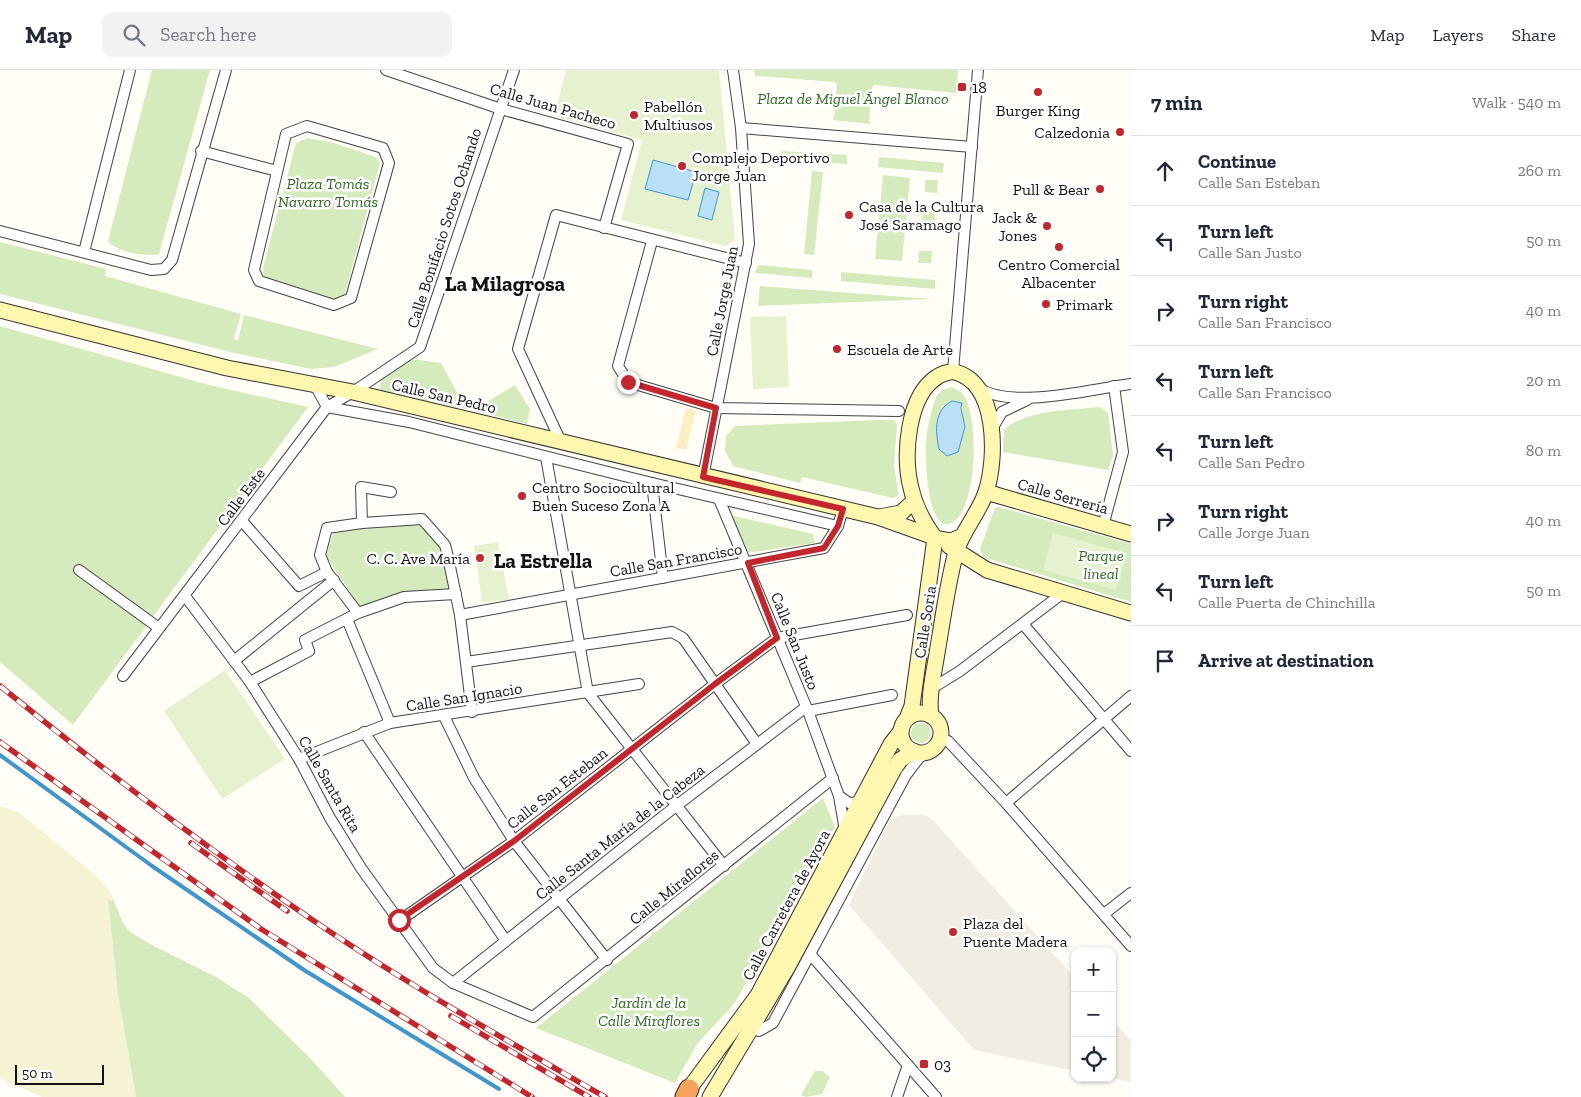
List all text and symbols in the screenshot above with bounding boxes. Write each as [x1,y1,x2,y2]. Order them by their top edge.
search box [102,12,452,57]
text: Map [25,20,72,49]
icon: search [120,21,148,49]
text: Search here [160,23,257,46]
text: Map [1370,24,1405,46]
text: Layers [1433,24,1484,46]
text: Share [1512,24,1556,46]
place label: 18 [972,78,987,97]
street label: Calle Juan Pacheco [488,79,618,133]
marker: 18 [956,81,968,93]
marker: Burger King [1032,86,1044,98]
park label: Plaza de Miguel Ángel Blanco [757,89,949,108]
text: 7 min [1151,90,1202,115]
text: Walk · 540 m [1472,93,1561,112]
place label: Pabellón Multiusos [644,97,713,134]
place label: Burger King [996,101,1080,120]
marker: Pabellón Multiusos [628,109,640,121]
place label: Calzedonia [1034,123,1110,142]
street label: Calle Bonifacio Sotos Ochando [403,126,485,330]
marker: Calzedonia [1114,126,1126,138]
place label: Complejo Deportivo Jorge Juan [692,148,830,185]
text: Continue [1198,150,1276,173]
icon: ahead [1151,157,1179,185]
marker: Complejo Deportivo Jorge Juan [676,160,688,172]
text: 260 m [1518,161,1561,180]
text: Calle San Esteban [1198,173,1320,192]
park label: Plaza Tomás Navarro Tomás [278,174,378,211]
place label: Pull & Bear [1013,180,1090,199]
marker: Pull & Bear [1094,183,1106,195]
place label: Casa de la Cultura José Saramago [859,197,984,234]
place label: Jack & Jones [991,208,1037,245]
marker: Casa de la Cultura José Saramago [843,209,855,221]
marker: Jack & Jones [1041,220,1053,232]
text: Turn left [1198,220,1273,243]
icon: left [1151,227,1179,255]
text: 50 m [1526,231,1561,250]
marker: Centro Comercial Albacenter [1053,241,1065,253]
text: Calle San Justo [1198,243,1302,262]
street label: Calle Jorge Juan [702,244,742,358]
place label: Centro Comercial Albacenter [998,255,1120,292]
district label: La Milagrosa [445,271,566,296]
text: Turn right [1198,290,1288,313]
place label: Primark [1056,295,1114,314]
icon: right [1151,297,1179,325]
marker: Primark [1040,298,1052,310]
text: 40 m [1526,301,1561,320]
text: Calle San Francisco [1198,313,1332,332]
place label: Escuela de Arte [847,340,953,359]
marker: Escuela de Arte [831,343,843,355]
text: Turn left [1198,360,1273,383]
icon: left [1151,367,1179,395]
route end [617,371,640,394]
text: 20 m [1526,371,1561,390]
street label: Calle San Pedro [390,375,498,417]
text: Calle San Francisco [1198,383,1332,402]
text: Turn left [1198,430,1273,453]
icon: left [1151,437,1179,465]
text: 80 m [1526,441,1561,460]
text: Calle San Pedro [1198,453,1305,472]
street label: Calle Este [213,464,269,530]
street label: Calle Serrería [1015,474,1111,518]
place label: Centro Sociocultural Buen Suceso Zona A [532,478,675,515]
marker: Centro Sociocultural Buen Suceso Zona A [516,490,528,502]
text: Turn right [1198,500,1288,523]
icon: right [1151,507,1179,535]
text: 40 m [1526,511,1561,530]
text: Calle Jorge Juan [1198,523,1310,542]
street label: Calle San Francisco [608,539,744,581]
park label: Parque lineal [1078,546,1124,583]
district label: La Estrella [494,548,593,573]
place label: C. C. Ave María [367,549,470,568]
marker: C. C. Ave María [474,552,486,564]
text: Turn left [1198,570,1273,593]
icon: left [1151,577,1179,605]
text: 50 m [1526,581,1561,600]
street label: Calle Soria [910,584,940,660]
street label: Calle San Justo [767,589,823,693]
text: Calle Puerta de Chinchilla [1198,593,1375,612]
icon: arrive [1151,647,1179,675]
text: Arrive at destination [1198,649,1374,672]
street label: Calle San Ignacio [405,678,523,716]
street label: Calle Santa Rita [295,732,365,836]
street label: Calle San Esteban [503,742,612,833]
street label: Calle Santa María de la Cabeza [532,760,709,904]
street label: Calle Carretera de Ayora [738,826,834,984]
street label: Calle Miraflores [626,845,722,929]
route start [388,909,411,932]
place label: Plaza del Puente Madera [963,914,1068,951]
marker: Plaza del Puente Madera [947,926,959,938]
map controls [1071,947,1116,1082]
button: + [1071,947,1116,992]
button: − [1071,992,1116,1037]
park label: Jardín de la Calle Miraflores [598,993,700,1030]
button: locate [1071,1037,1116,1082]
place label: 03 [934,1055,951,1074]
marker: 03 [918,1058,930,1070]
scale bar [15,1062,104,1085]
text: 50 m [22,1065,53,1082]

